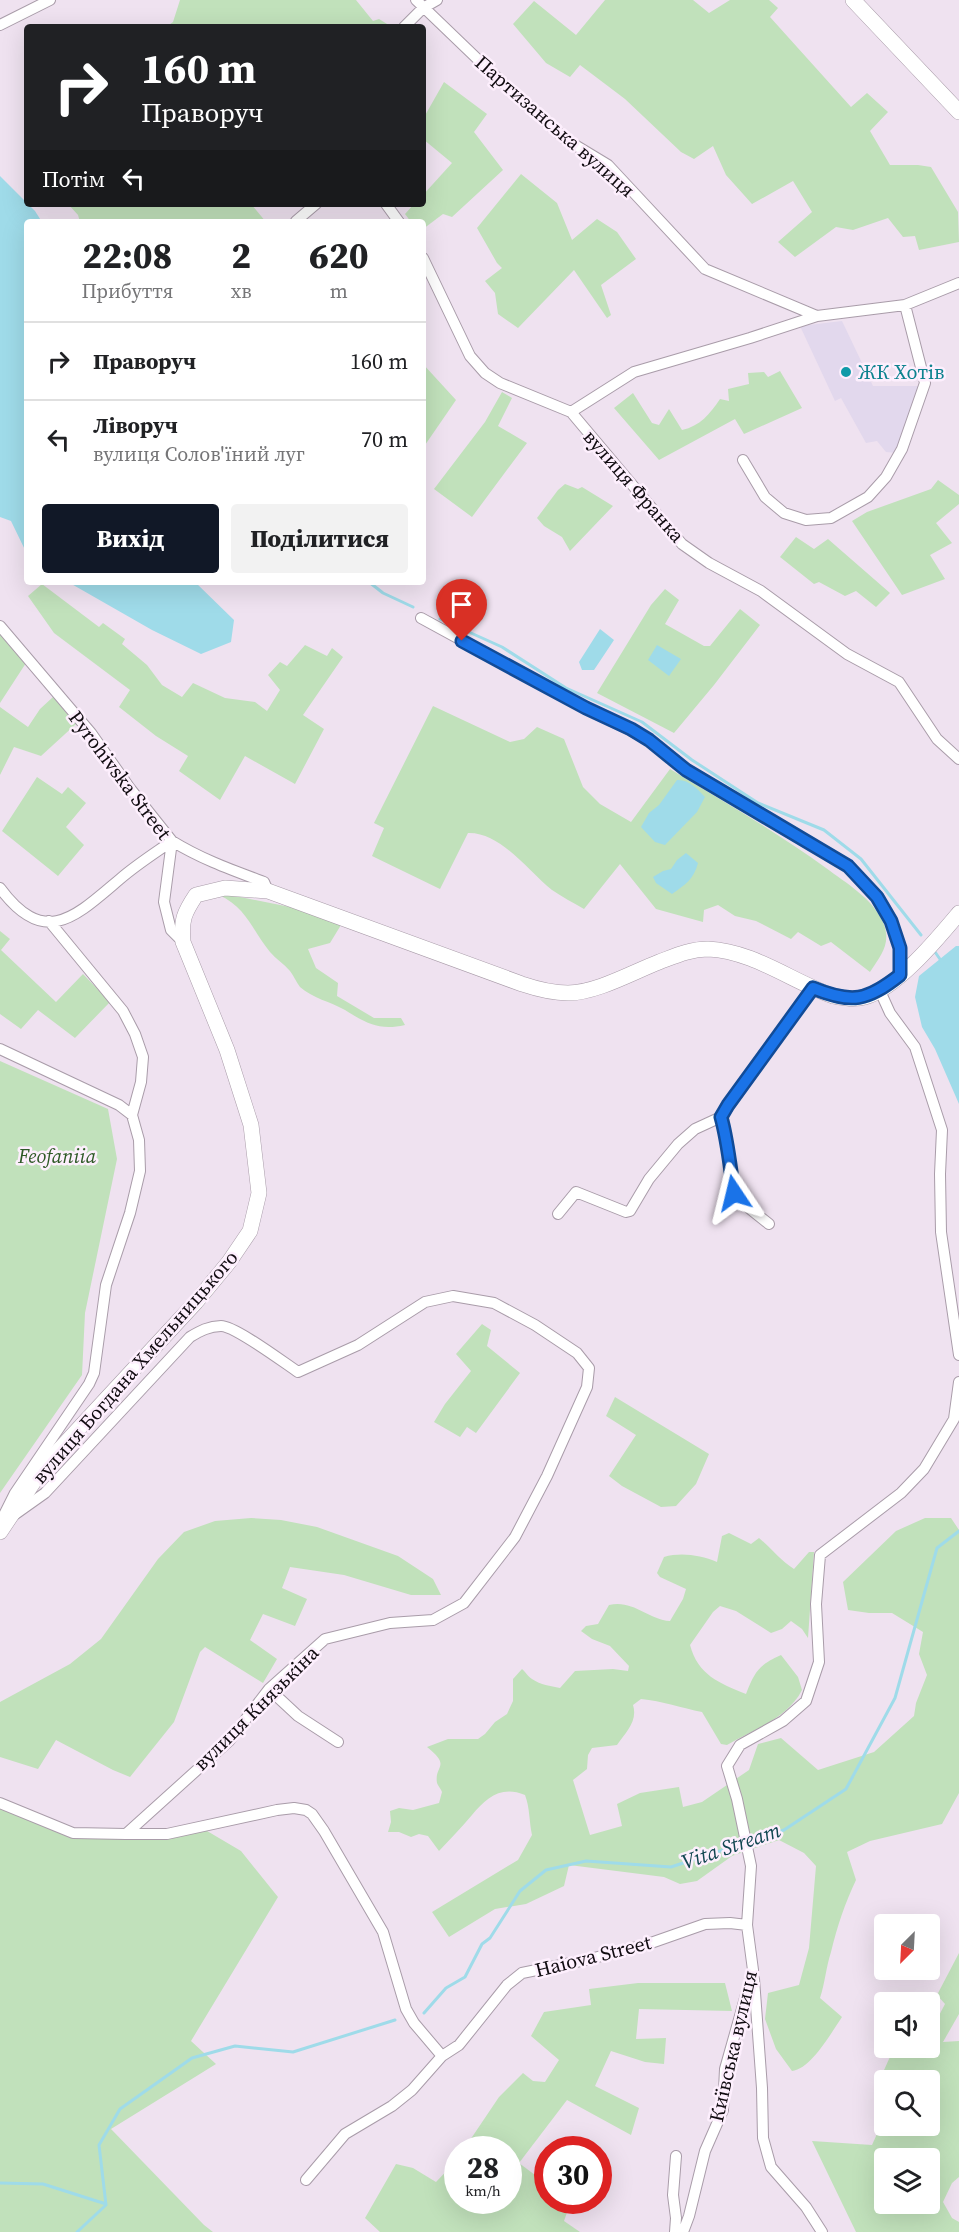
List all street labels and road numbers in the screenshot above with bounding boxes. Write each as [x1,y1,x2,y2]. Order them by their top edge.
street label: Партизанська вулиця [469,49,641,203]
street label: вулиця Франка [577,423,692,549]
street label: Pyrohivska Street [62,705,178,846]
street label: вулиця Богдана Хмельницького [26,1244,244,1490]
street label: вулиця Князькіна [187,1639,325,1777]
street label: Haiova Street [532,1928,655,1984]
street label: Київська вулиця [702,1967,764,2125]

